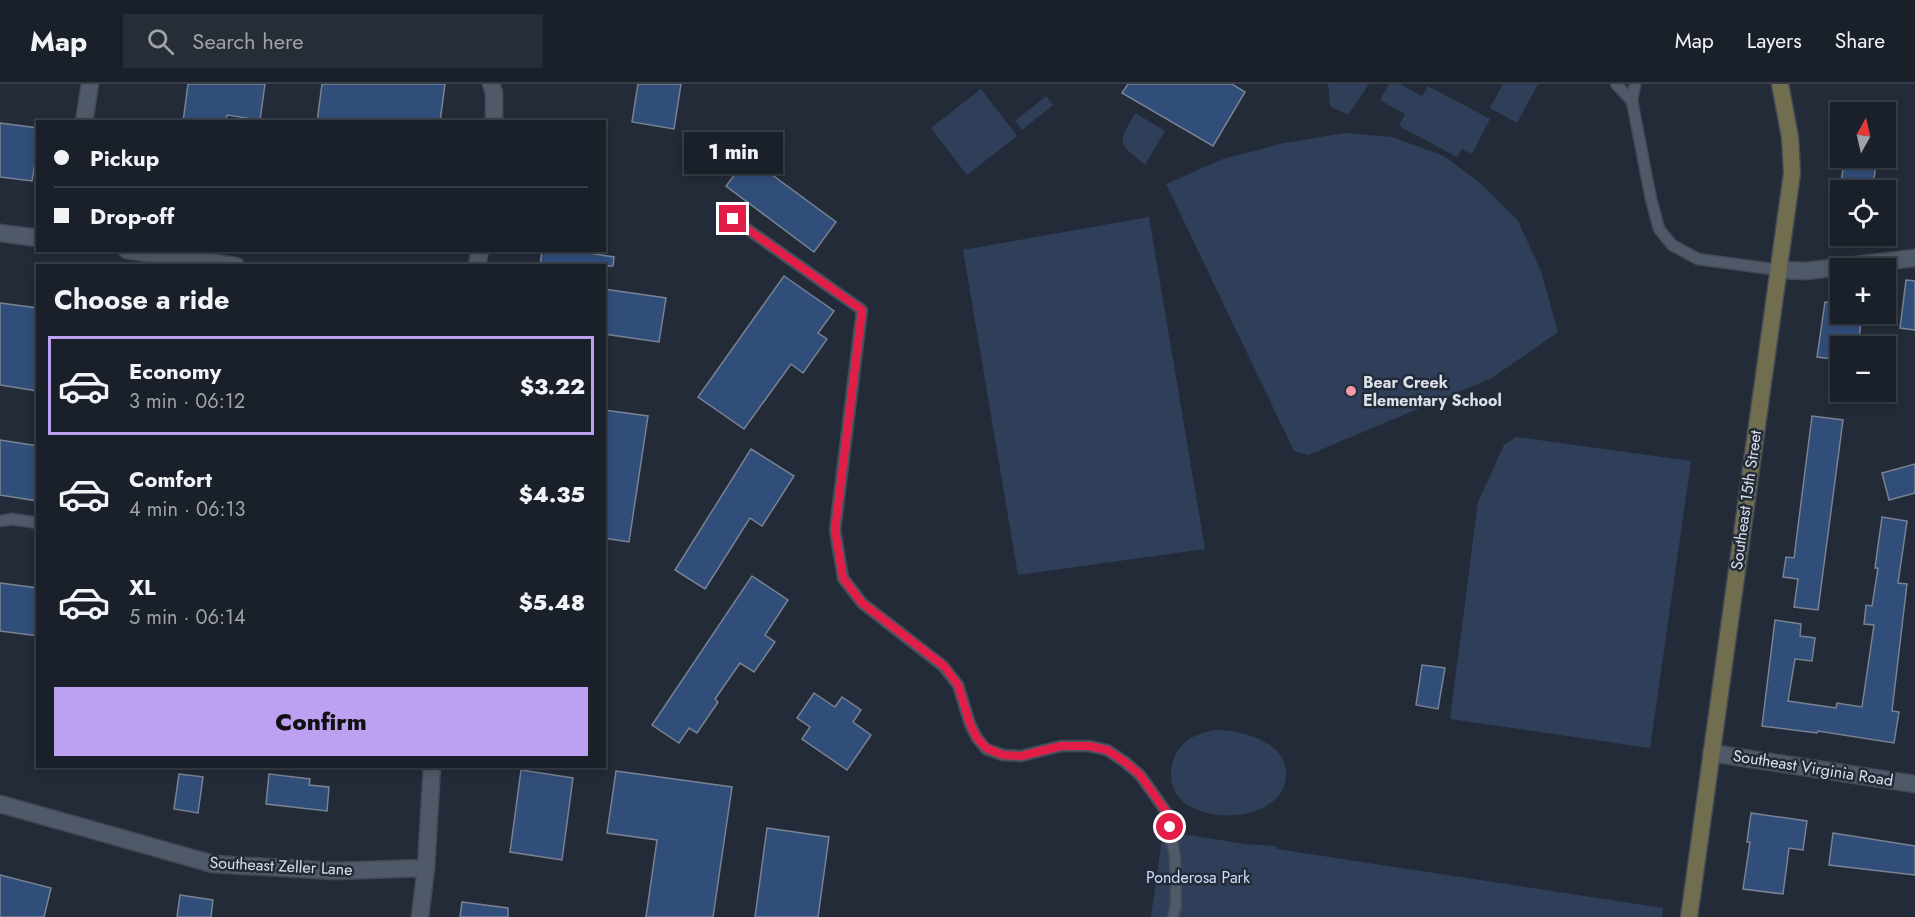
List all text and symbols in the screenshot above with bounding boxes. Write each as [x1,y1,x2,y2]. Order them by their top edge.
search box [123,14,543,68]
text: Map [30,21,87,62]
icon: search [144,25,177,58]
text: Search here [192,25,304,57]
text: Map [1675,26,1714,56]
text: Layers [1747,26,1802,56]
text: Share [1835,26,1885,56]
north arrow [1830,102,1896,168]
map controls [1830,102,1896,402]
callout: 1 min [684,132,783,174]
text: 1 min [708,138,759,167]
text: Pickup [90,142,159,174]
button: locate [1830,180,1896,246]
text: Drop-off [90,200,174,232]
route end [719,205,746,232]
button: + [1830,258,1896,324]
text: Choose a ride [54,280,229,319]
button: − [1830,336,1896,402]
text: Economy [129,355,221,387]
icon: car [57,359,111,413]
text: $3.22 [520,370,585,402]
place label: Bear Creek Elementary School [1363,371,1502,412]
marker: Bear Creek Elementary School [1344,384,1358,398]
text: 3 min · 06:12 [129,387,245,416]
street label: Southeast 15th Street [1725,429,1767,571]
text: Comfort [129,463,212,495]
icon: car [57,467,111,521]
text: $4.35 [519,478,585,510]
text: 4 min · 06:13 [129,495,245,524]
text: XL [129,571,156,603]
icon: car [57,575,111,629]
text: $5.48 [519,586,585,618]
text: 5 min · 06:14 [129,603,246,632]
button: Confirm [54,687,588,756]
street label: Southeast Virginia Road [1731,744,1895,792]
route start [1156,813,1183,840]
street label: Southeast Zeller Lane [209,851,353,881]
park label: Ponderosa Park [1146,866,1251,889]

